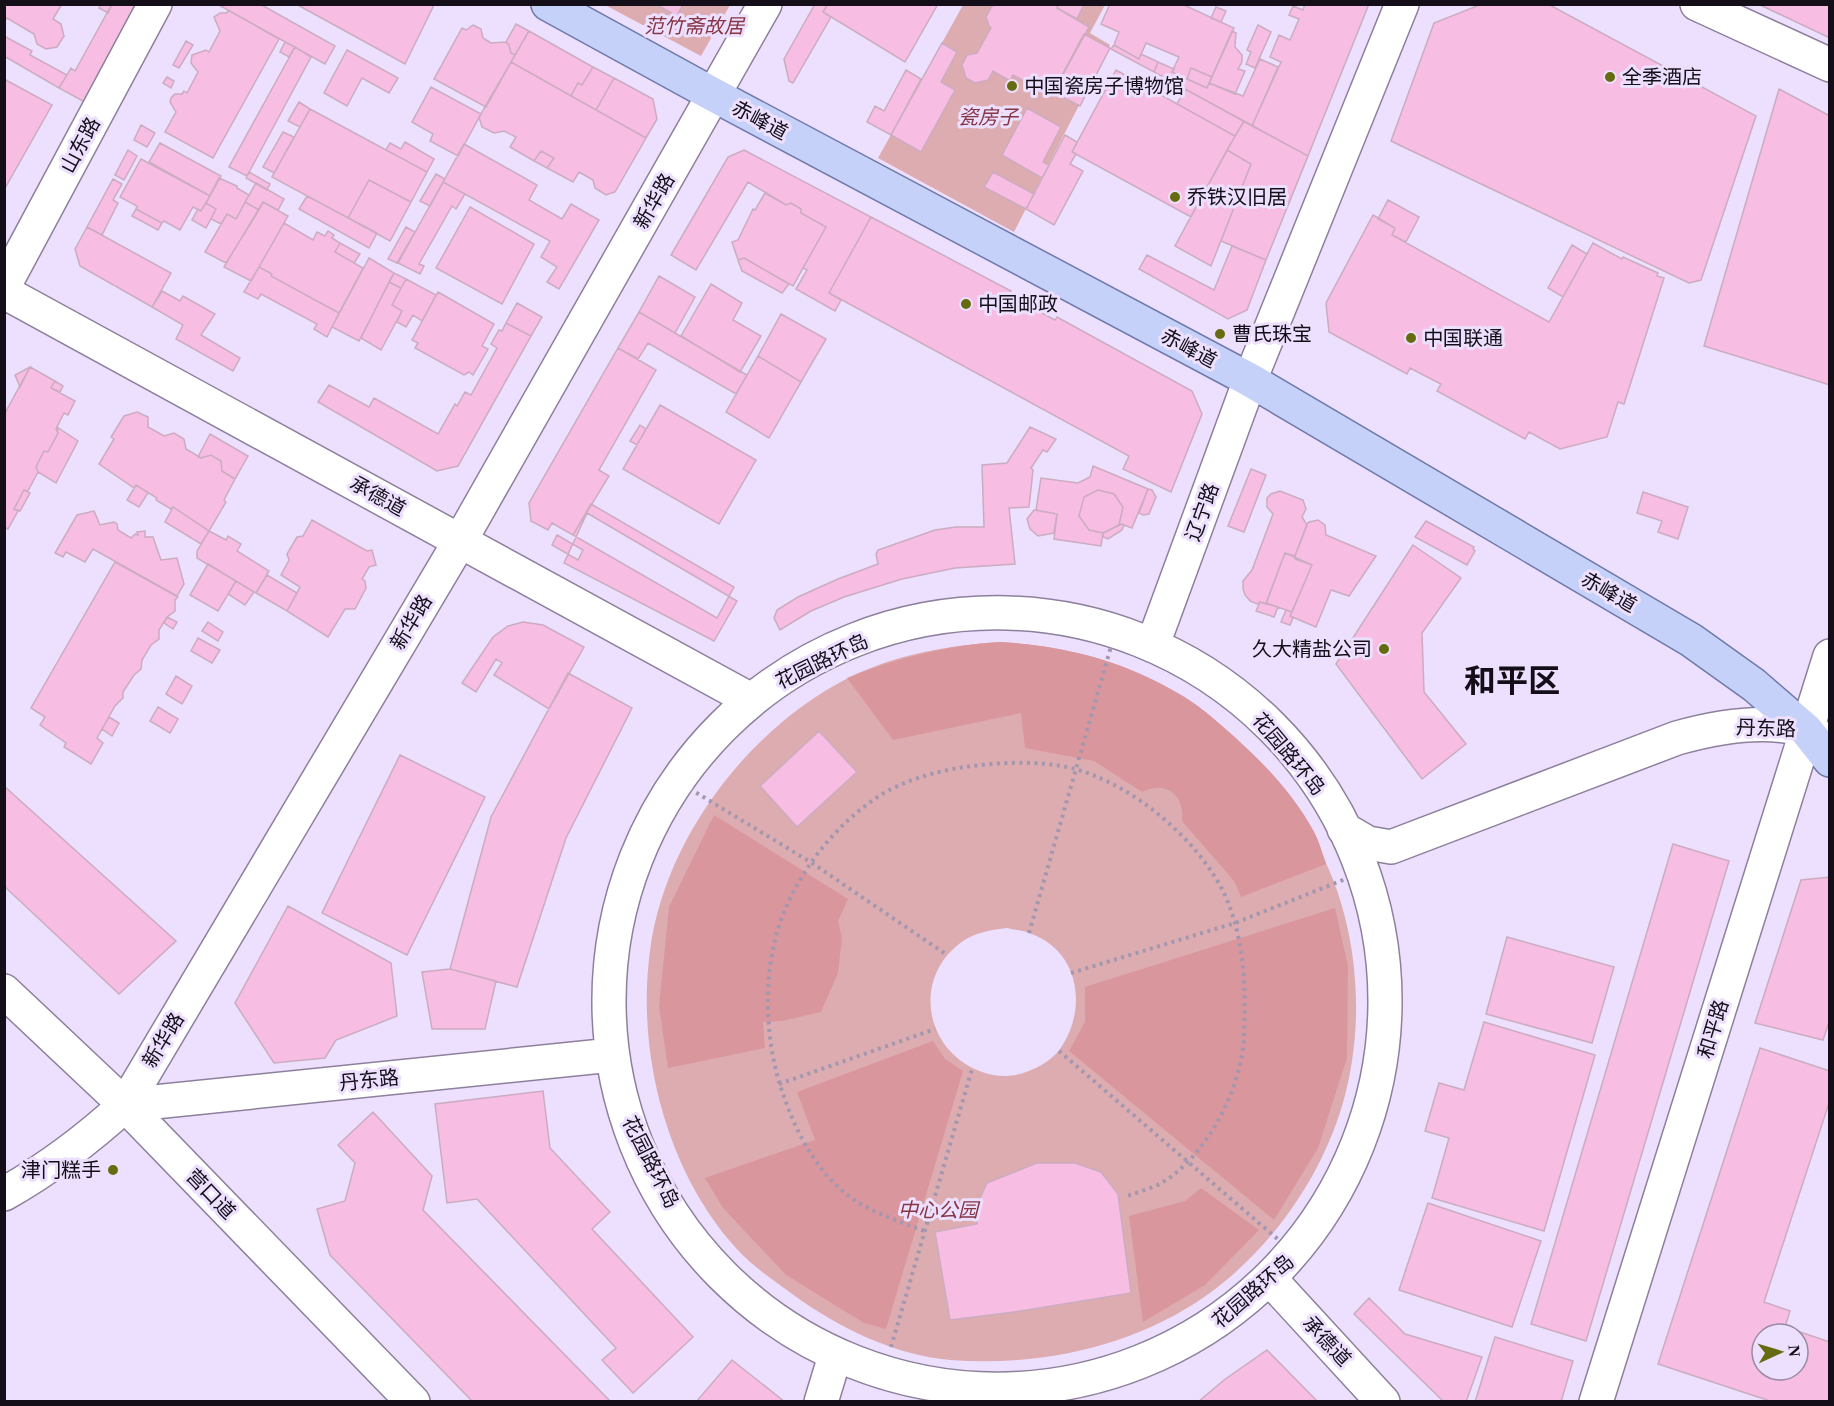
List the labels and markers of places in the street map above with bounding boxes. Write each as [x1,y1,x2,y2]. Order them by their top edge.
place label: 全季酒店 [1622,66,1702,88]
marker: 全季酒店 [1603,70,1617,84]
place label: 中国瓷房子博物馆 [1024,75,1184,97]
marker: 中国瓷房子博物馆 [1005,79,1019,93]
place label: 乔铁汉旧居 [1187,186,1287,208]
marker: 乔铁汉旧居 [1168,190,1182,204]
place label: 中国邮政 [978,293,1058,315]
marker: 中国邮政 [959,297,973,311]
place label: 曹氏珠宝 [1232,323,1312,345]
marker: 曹氏珠宝 [1213,327,1227,341]
place label: 中国联通 [1423,327,1503,349]
marker: 中国联通 [1404,331,1418,345]
place label: 久大精盐公司 [1252,638,1372,660]
marker: 久大精盐公司 [1377,642,1391,656]
place label: 津门糕手 [21,1159,101,1181]
marker: 津门糕手 [106,1163,120,1177]

